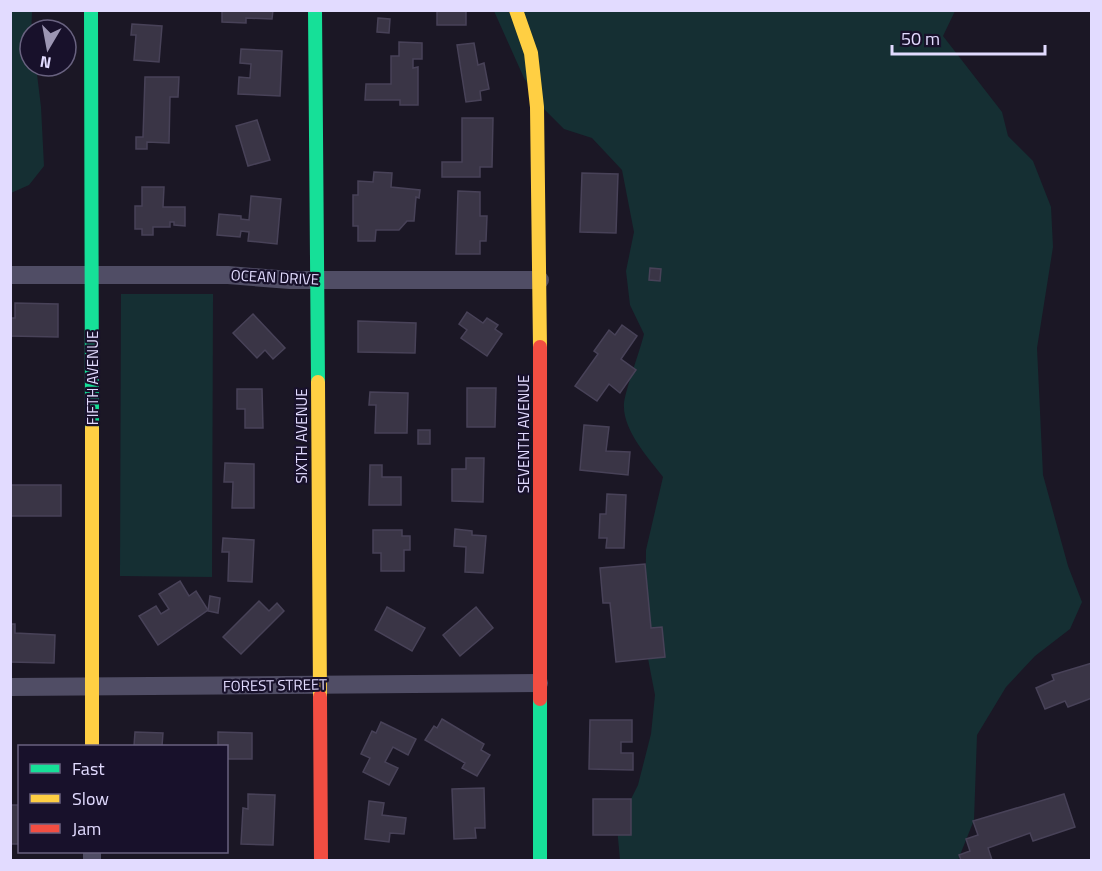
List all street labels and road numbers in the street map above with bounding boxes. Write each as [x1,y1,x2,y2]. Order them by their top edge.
street label: OCEAN DRIVE [230,263,320,291]
street label: FIFTH AVENUE [81,331,104,425]
street label: SEVENTH AVENUE [512,375,535,493]
street label: SIXTH AVENUE [290,388,313,484]
street label: FOREST STREET [223,673,327,697]

